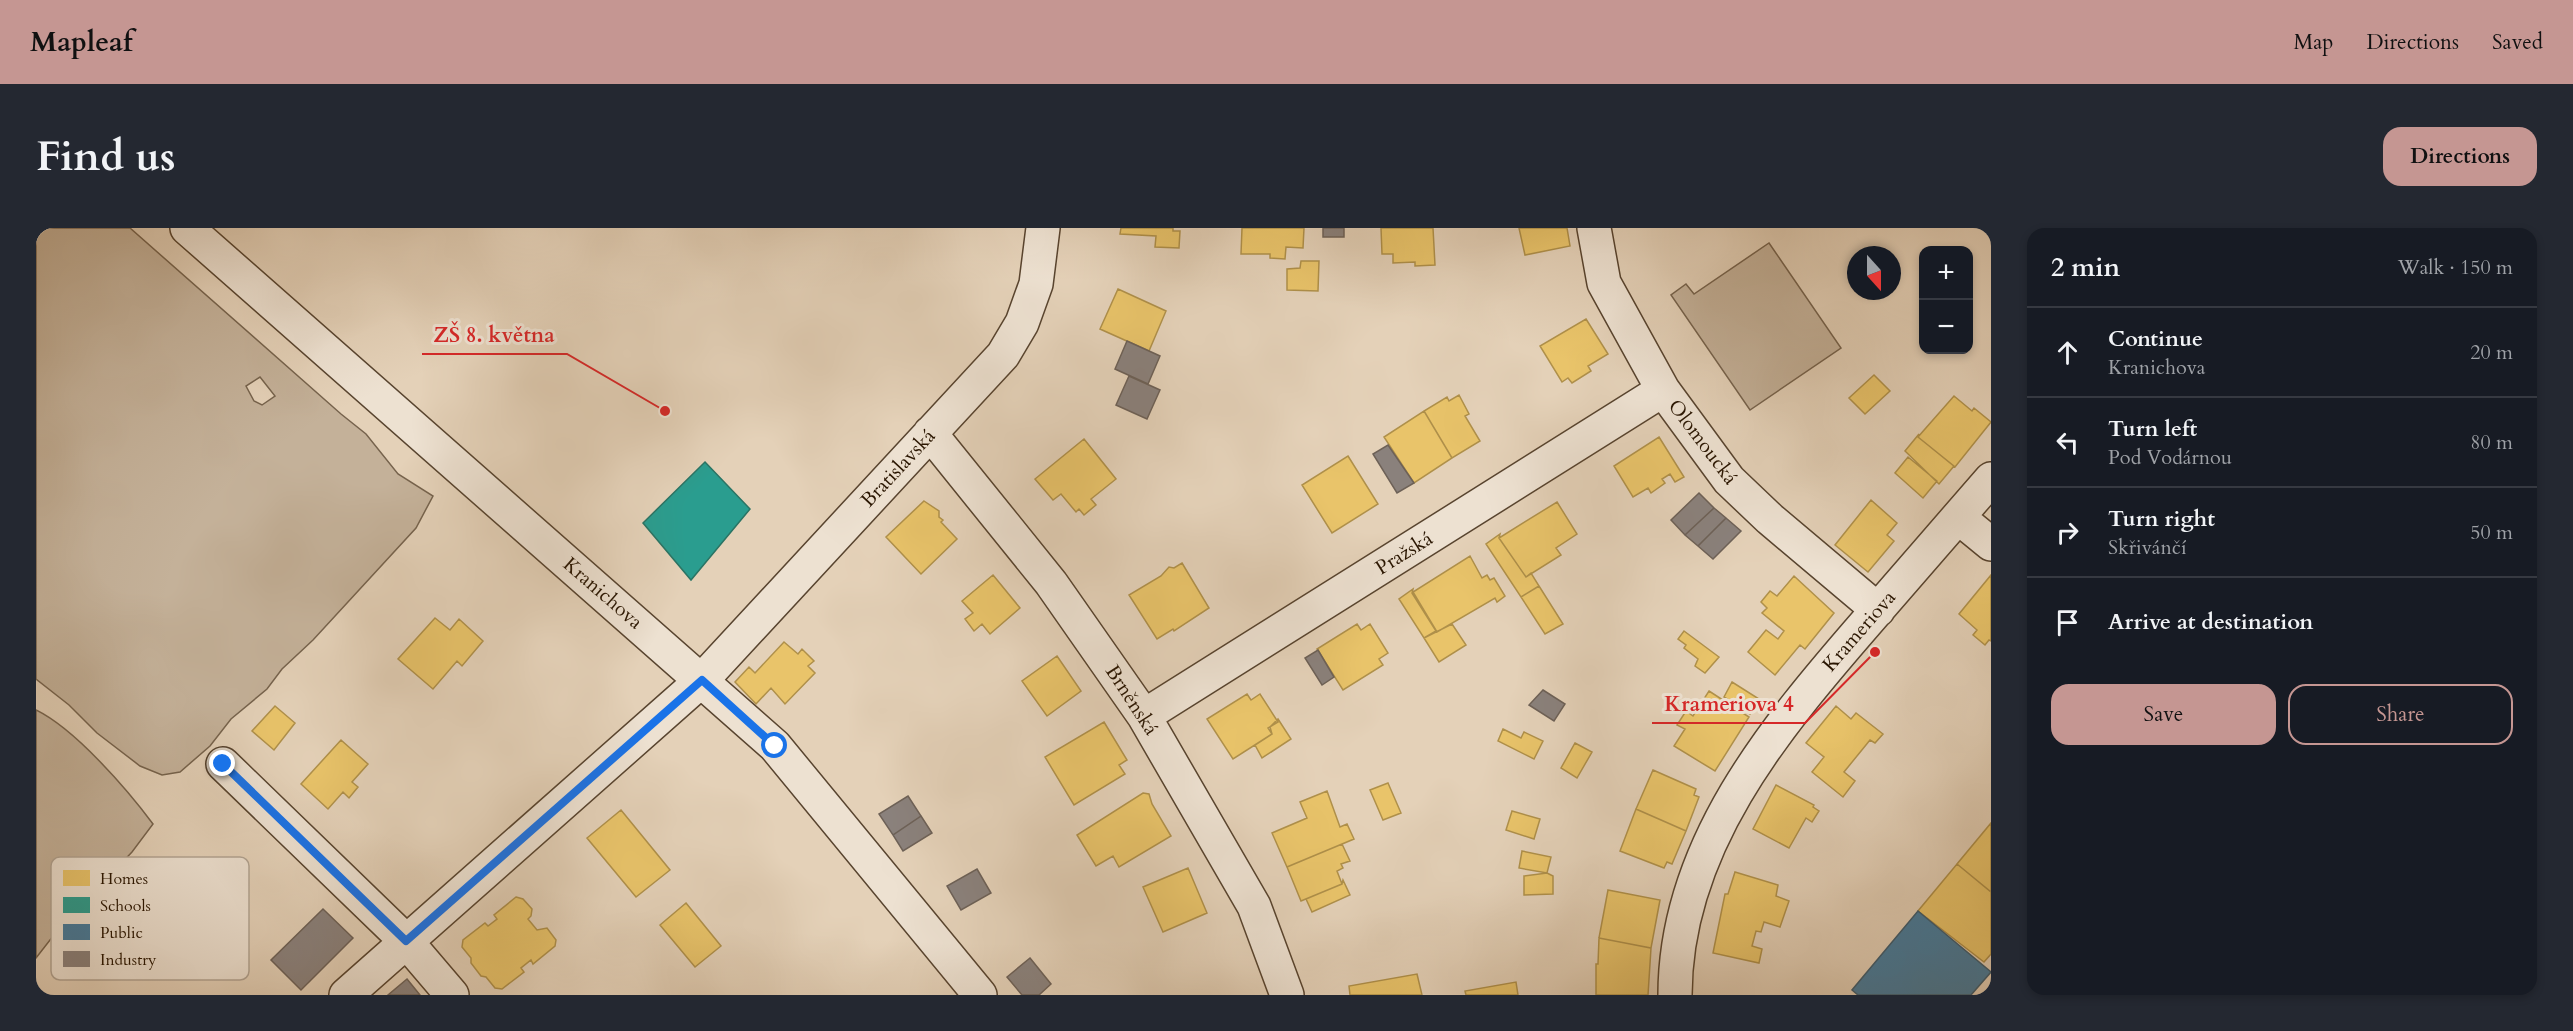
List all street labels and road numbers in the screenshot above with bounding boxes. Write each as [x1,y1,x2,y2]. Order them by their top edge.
street label: Olomoucká [1662,394,1744,490]
street label: Bratislavská [855,423,942,513]
street label: Pražská [1370,525,1438,581]
street label: Kranichova [557,551,649,635]
street label: Krameriova [1816,584,1902,677]
street label: Brněnská [1099,660,1165,741]

